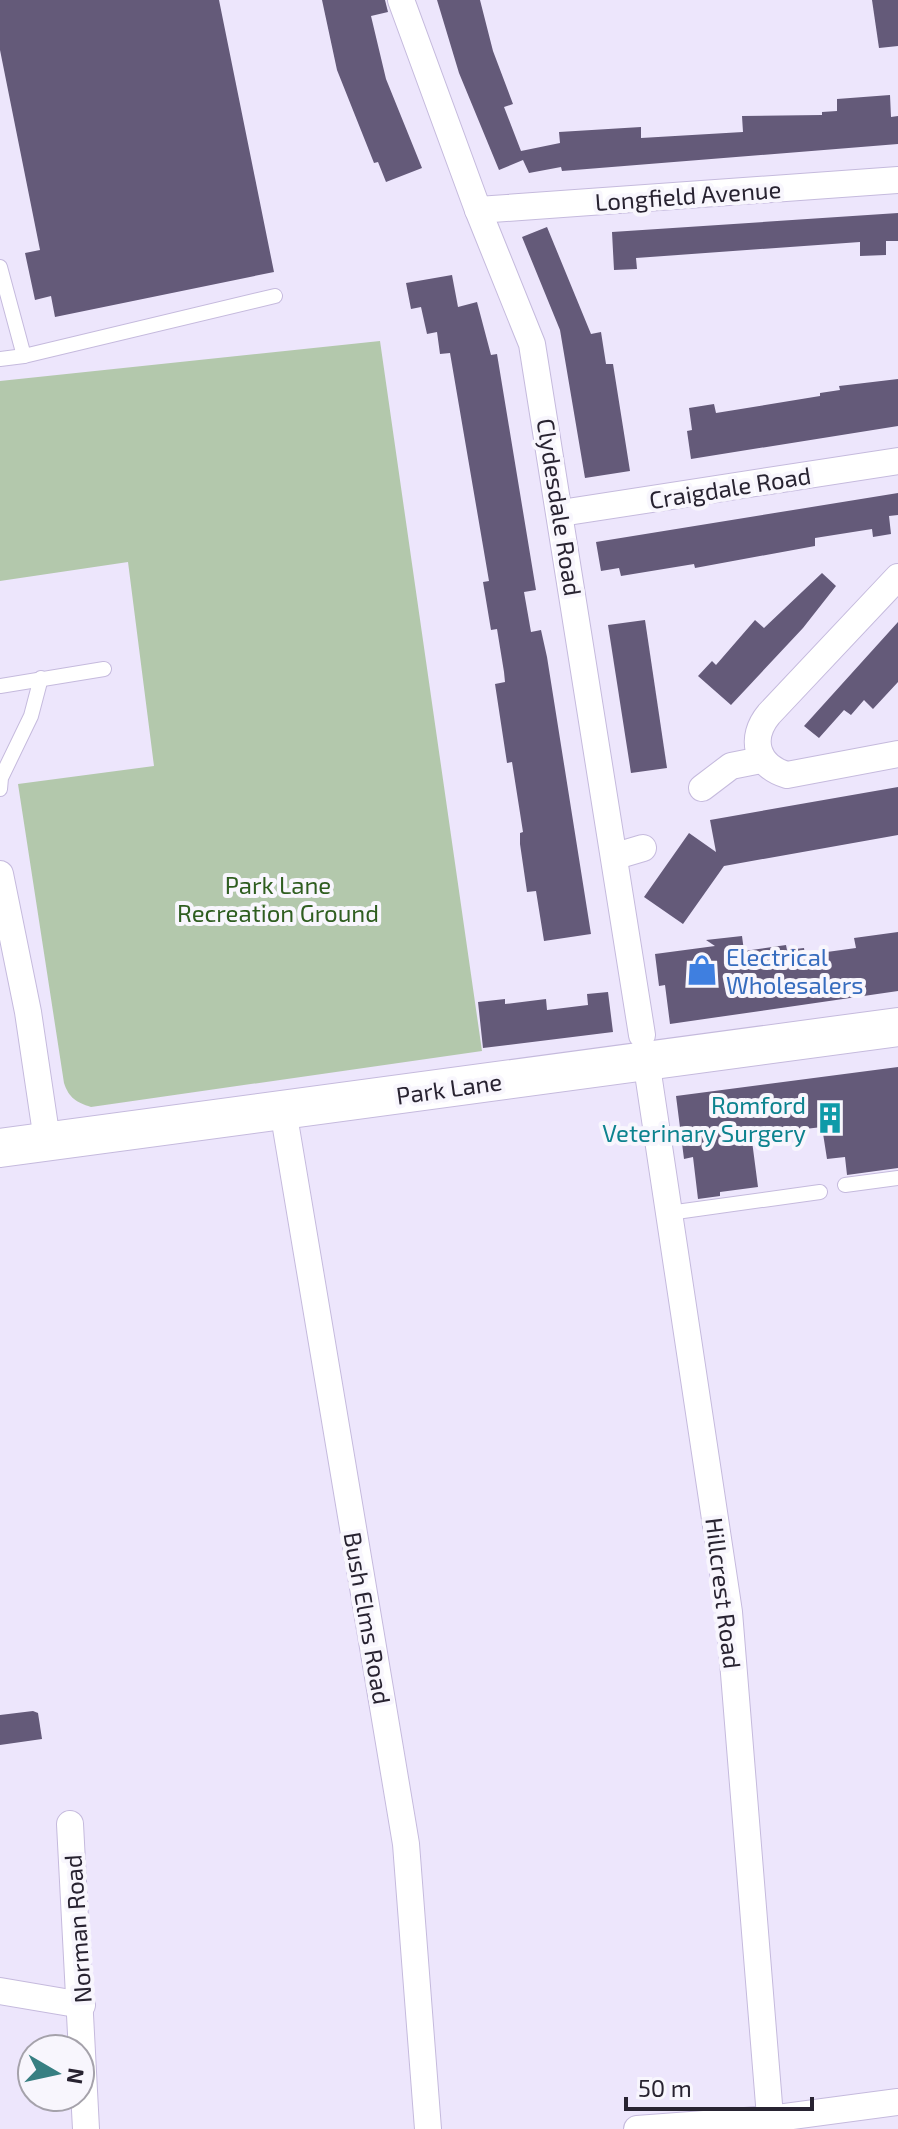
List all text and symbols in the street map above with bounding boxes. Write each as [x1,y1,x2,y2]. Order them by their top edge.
street label: Longfield Avenue [594,174,782,216]
street label: Clydesdale Road [532,416,588,598]
street label: Craigdale Road [647,460,813,514]
park label: Park Lane Recreation Ground [177,870,379,927]
place label: Electrical Wholesalers [726,942,864,999]
shop icon: Electrical Wholesalers [685,953,719,987]
street label: Park Lane [394,1066,504,1110]
place label: Romford Veterinary Surgery [602,1090,806,1147]
building icon: Romford Veterinary Surgery [813,1101,847,1135]
street label: Hillcrest Road [700,1516,748,1670]
street label: Bush Elms Road [339,1530,397,1706]
street label: Norman Road [57,1854,97,2004]
north arrow [16,2033,96,2113]
scale bar [626,2061,812,2111]
text: N [63,2066,91,2086]
text: 50 m [638,2073,692,2102]

